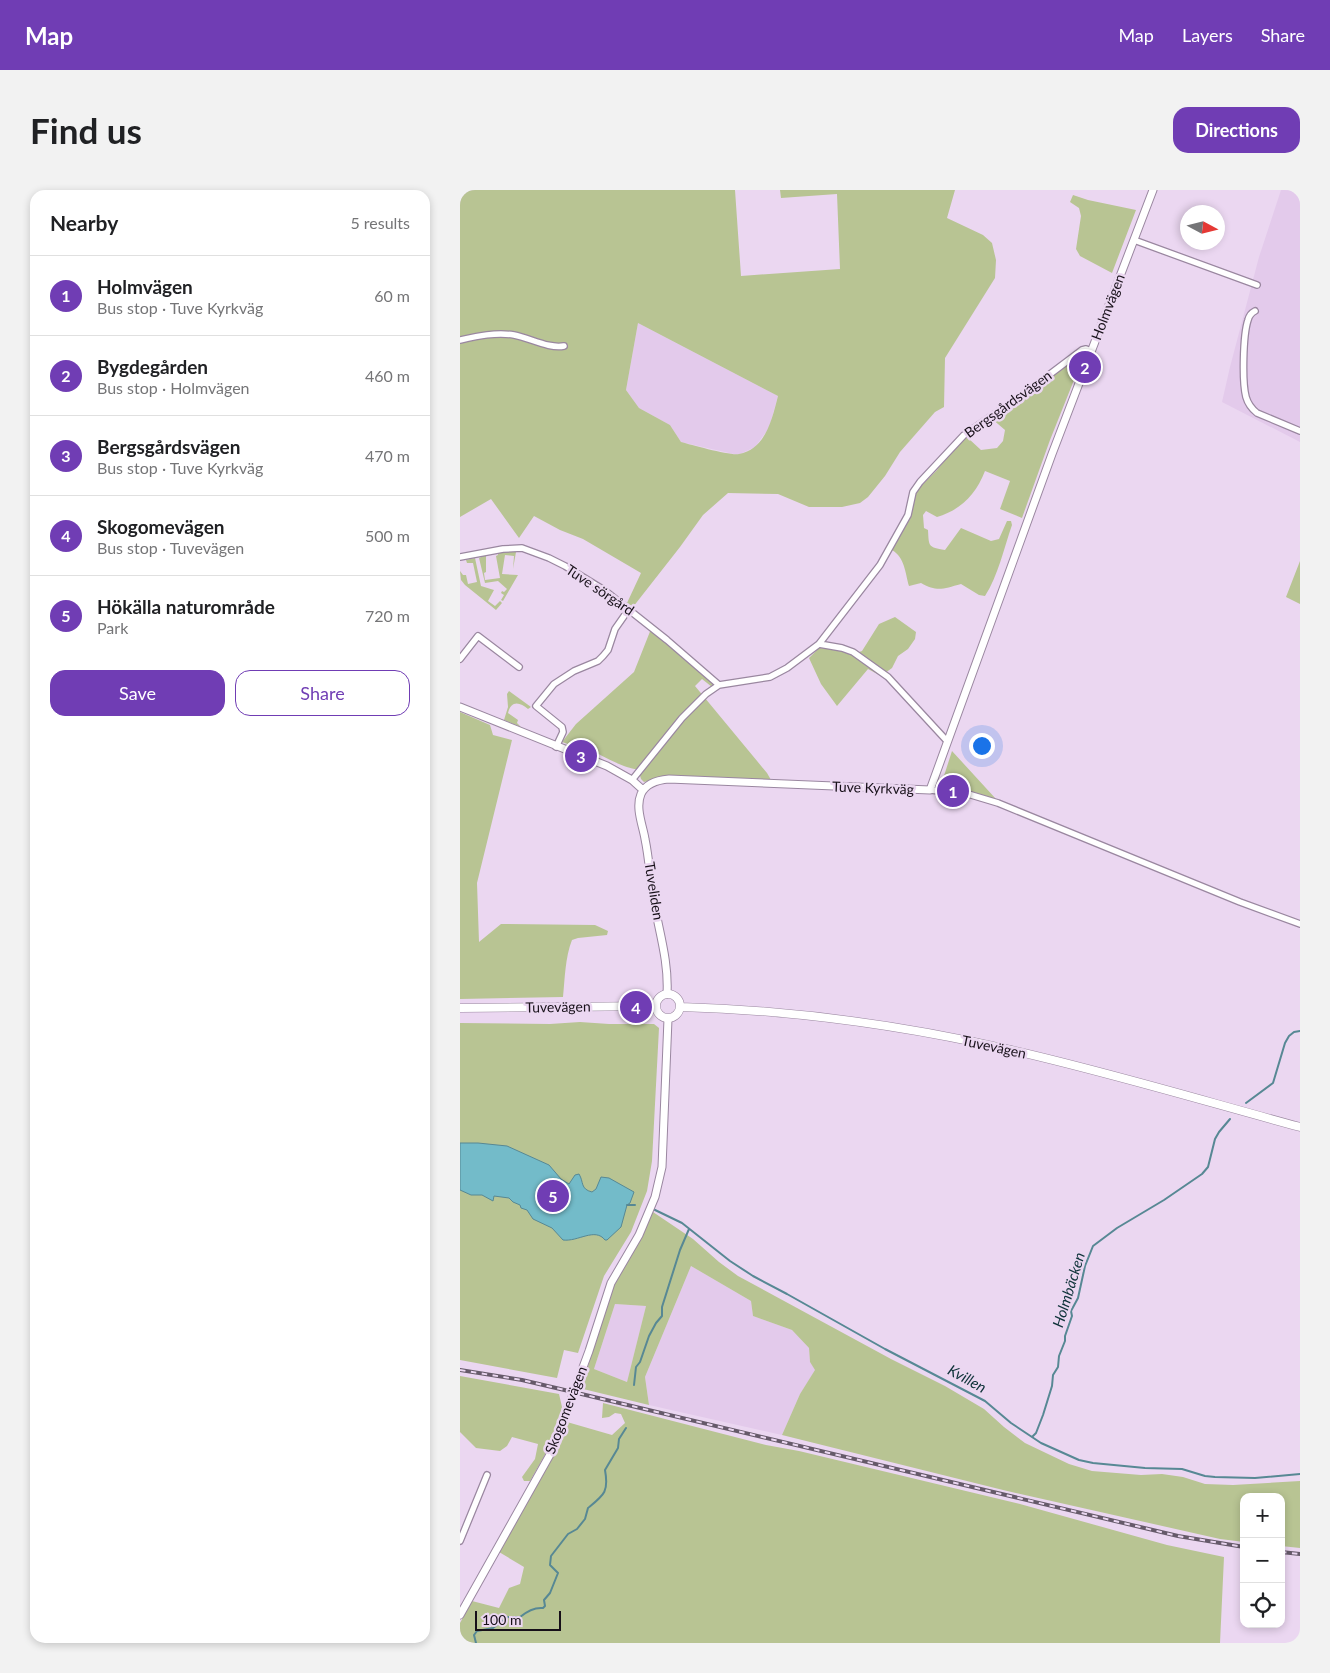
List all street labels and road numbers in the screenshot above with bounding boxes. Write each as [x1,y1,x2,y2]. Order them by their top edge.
street label: Holmvägen [1087,271,1128,342]
street label: Bergsgårdsvägen [961,366,1055,441]
street label: Tuve sörgård [563,561,638,619]
street label: Tuve Kyrkväg [832,778,914,797]
street label: Tuveliden [642,861,667,921]
street label: Tuvevägen [525,997,591,1016]
street label: Tuvevägen [960,1031,1028,1062]
street label: Skogomevägen [541,1364,590,1456]

